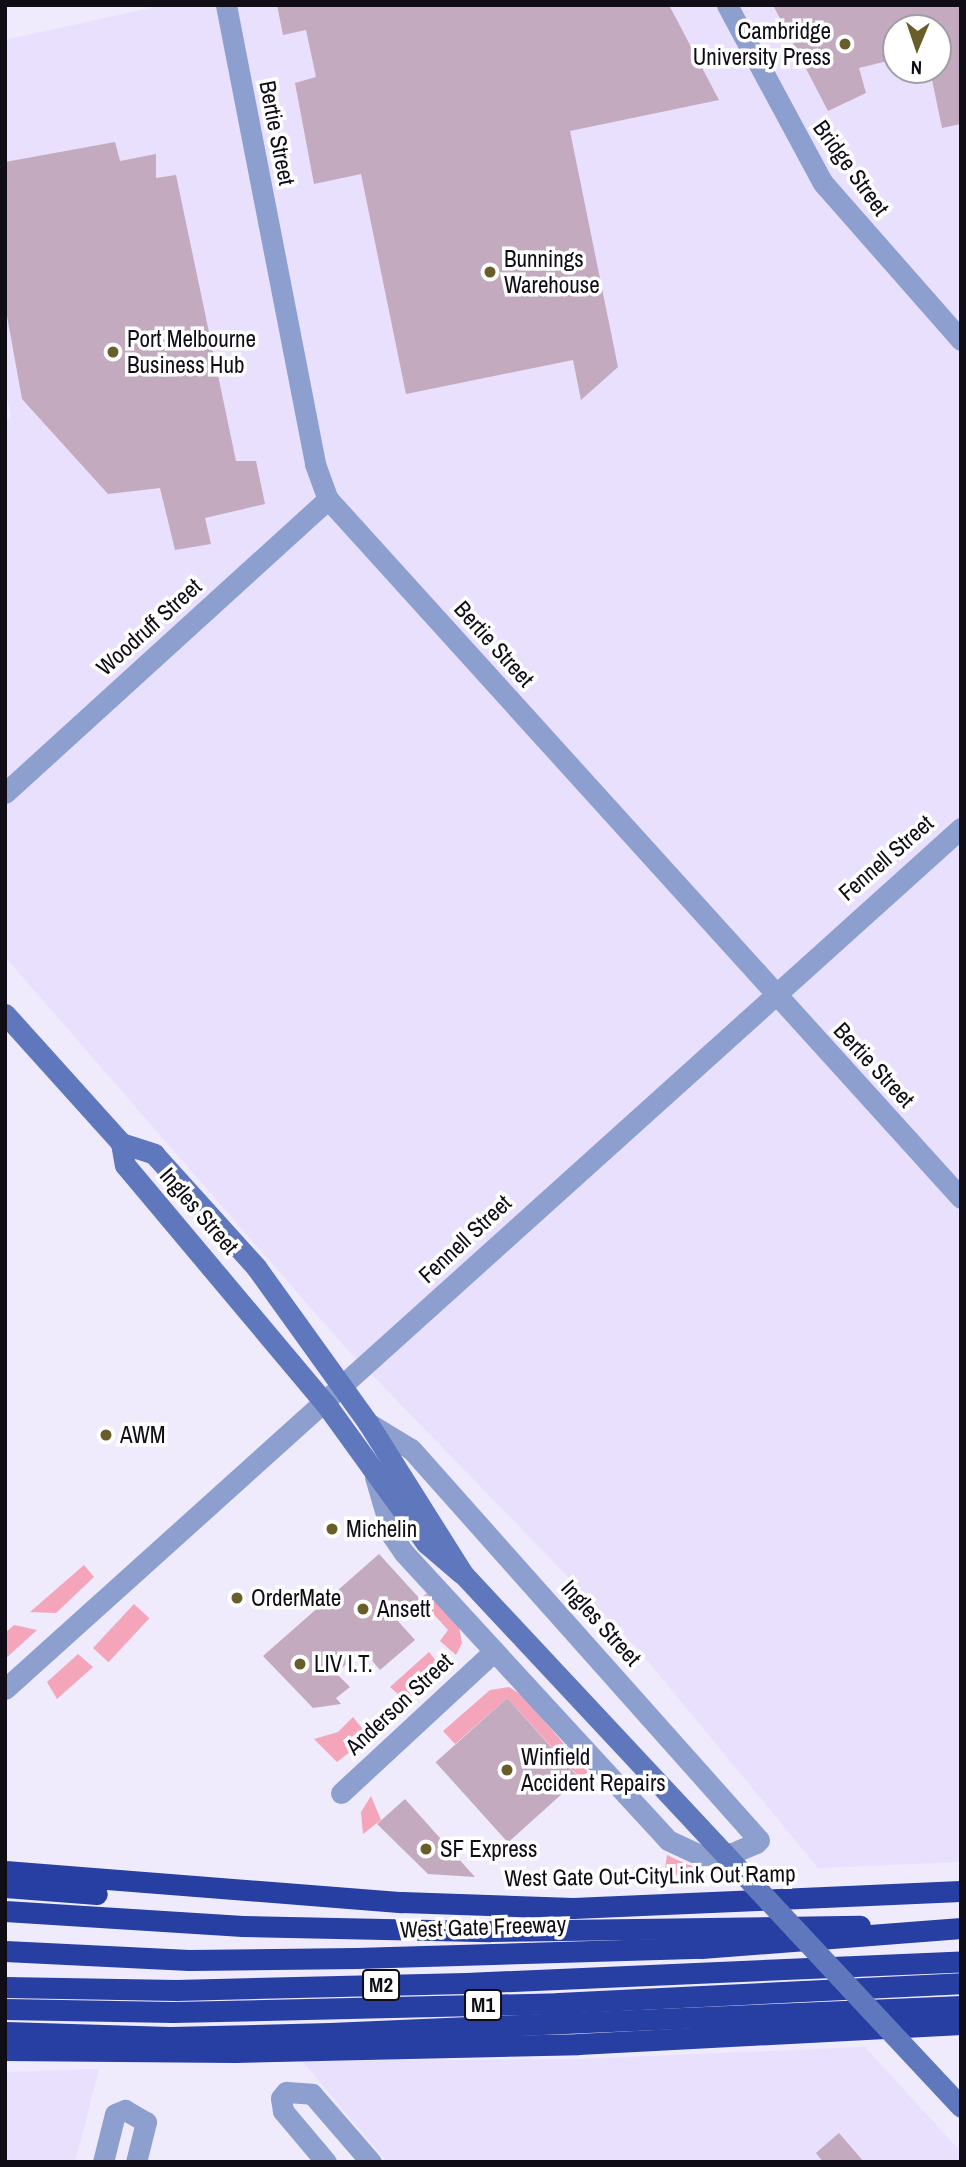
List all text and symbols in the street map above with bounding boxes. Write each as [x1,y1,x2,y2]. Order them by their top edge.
north arrow [882,14,952,84]
place label: Cambridge University Press [693,17,831,71]
marker: Cambridge University Press [837,36,853,52]
text: N [910,55,922,81]
street label: Bertie Street [253,78,301,188]
street label: Bridge Street [807,115,895,221]
place label: Bunnings Warehouse [504,245,600,299]
marker: Bunnings Warehouse [482,264,498,280]
place label: Port Melbourne Business Hub [127,325,256,379]
marker: Port Melbourne Business Hub [105,344,121,360]
street label: Woodruff Street [91,573,207,681]
street label: Bertie Street [448,595,540,693]
street label: Fennell Street [833,809,939,907]
street label: Bertie Street [828,1017,920,1113]
street label: Ingles Street [154,1162,244,1260]
street label: Fennell Street [413,1189,517,1289]
place label: AWM [120,1421,165,1449]
marker: AWM [98,1427,114,1443]
place label: Michelin [346,1515,417,1543]
marker: Michelin [324,1521,340,1537]
street label: Ingles Street [555,1574,647,1672]
place label: OrderMate [251,1584,341,1612]
marker: OrderMate [229,1590,245,1606]
place label: Ansett [377,1595,430,1623]
marker: Ansett [355,1601,371,1617]
street label: Anderson Street [340,1647,458,1761]
place label: LIV I.T. [314,1650,373,1678]
marker: LIV I.T. [292,1656,308,1672]
place label: Winfield Accident Repairs [521,1743,666,1797]
marker: Winfield Accident Repairs [499,1762,515,1778]
place label: SF Express [440,1835,537,1863]
marker: SF Express [418,1841,434,1857]
street label: West Gate Out-CityLink Out Ramp [504,1860,796,1892]
street label: West Gate Freeway [399,1910,567,1944]
road number: M2 [362,1968,400,2002]
road number: M1 [464,1988,502,2022]

